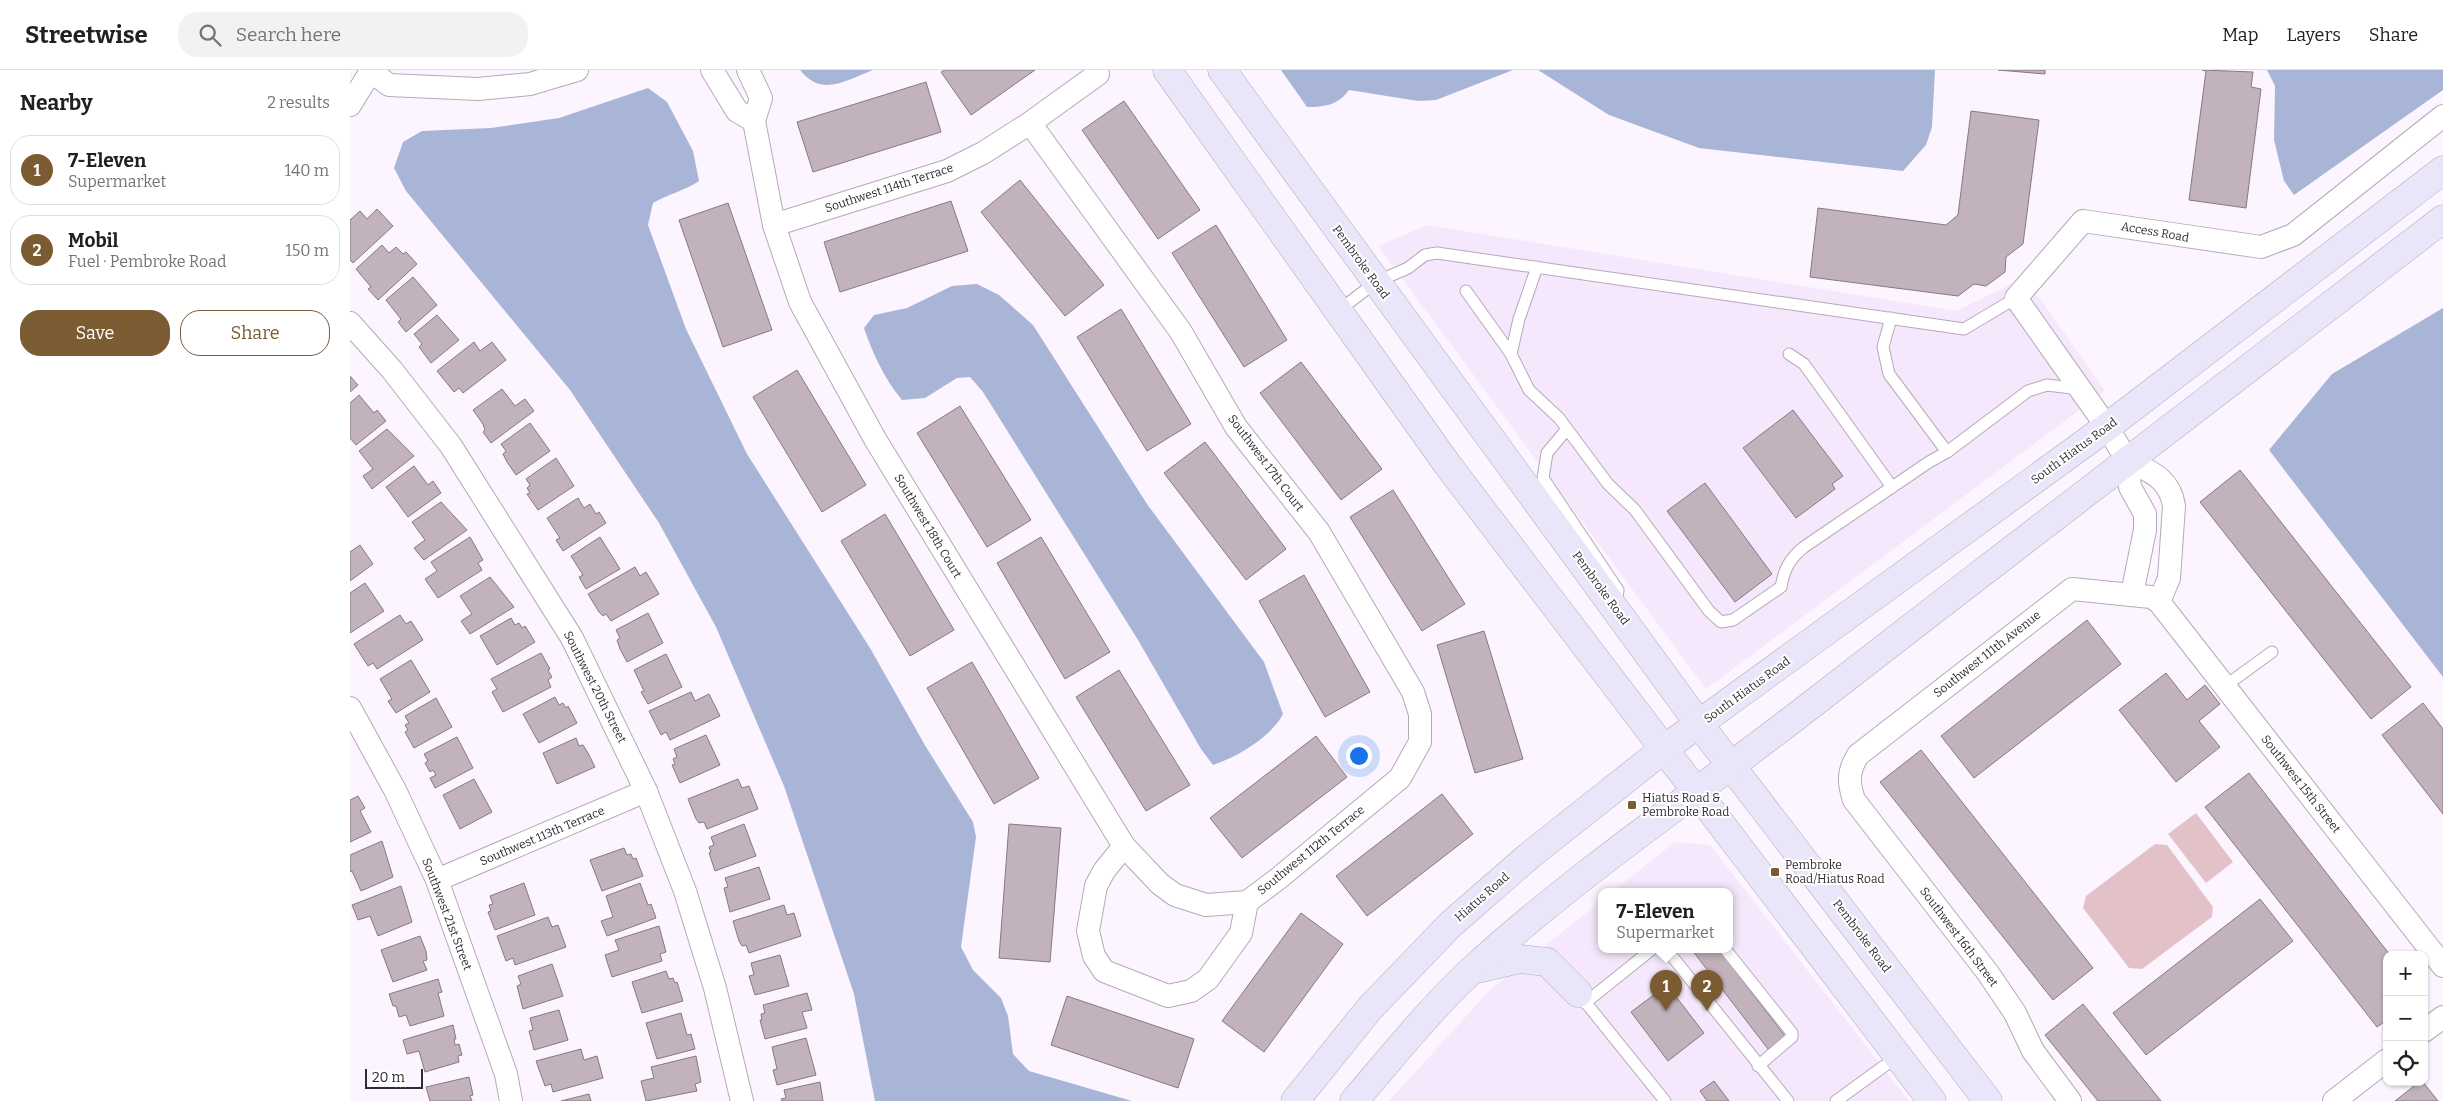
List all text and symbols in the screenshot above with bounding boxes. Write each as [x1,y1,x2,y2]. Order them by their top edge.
search box [178,12,528,57]
text: Streetwise [25,21,148,49]
icon: search [196,21,224,49]
text: Search here [236,23,341,46]
text: Map [2222,24,2258,46]
text: Layers [2286,24,2341,46]
text: Share [2369,24,2418,46]
text: Nearby [20,90,93,116]
text: 2 results [267,93,330,112]
text: 7-Eleven [68,149,146,172]
text: 1 [34,161,40,180]
text: 140 m [284,161,329,180]
street label: Southwest 114th Terrace [823,161,955,215]
text: Supermarket [68,172,166,191]
street label: Access Road [2120,219,2190,245]
street label: Pembroke Road [1330,223,1392,301]
text: Mobil [68,229,119,252]
text: 2 [32,241,42,260]
text: 150 m [285,241,329,260]
text: Fuel · Pembroke Road [68,252,226,271]
button: Save [20,310,170,356]
button: Share [180,310,330,356]
street label: Southwest 17th Court [1225,412,1307,515]
street label: South Hiatus Road [2028,415,2120,487]
street label: Southwest 18th Court [891,472,965,581]
street label: Pembroke Road [1570,549,1632,627]
street label: Southwest 111th Avenue [1931,608,2043,700]
street label: Southwest 20th Street [561,629,630,746]
street label: South Hiatus Road [1701,654,1793,726]
street label: Southwest 15th Street [2258,732,2344,836]
your location [1346,743,1372,769]
place label: Hiatus Road & Pembroke Road [1642,791,1729,819]
marker: Hiatus Road & Pembroke Road [1626,799,1638,811]
street label: Southwest 112th Terrace [1255,802,1367,898]
street label: Southwest 113th Terrace [478,803,606,869]
street label: Southwest 21st Street [419,856,475,973]
place label: Pembroke Road/Hiatus Road [1785,858,1885,886]
marker: Pembroke Road/Hiatus Road [1769,866,1781,878]
street label: Hiatus Road [1452,870,1512,924]
street label: Southwest 16th Street [1917,884,2001,990]
popup [1598,888,1733,953]
street label: Pembroke Road [1830,897,1894,975]
text: 7-Eleven [1616,900,1695,923]
text: Supermarket [1616,923,1715,942]
map controls [2383,951,2428,1086]
button: + [2383,951,2428,996]
pin: 1 [1650,970,1682,1011]
pin: 2 [1691,970,1723,1011]
button: − [2383,996,2428,1041]
button: locate [2383,1041,2428,1086]
scale bar [365,1066,422,1089]
text: 20 m [372,1069,405,1086]

